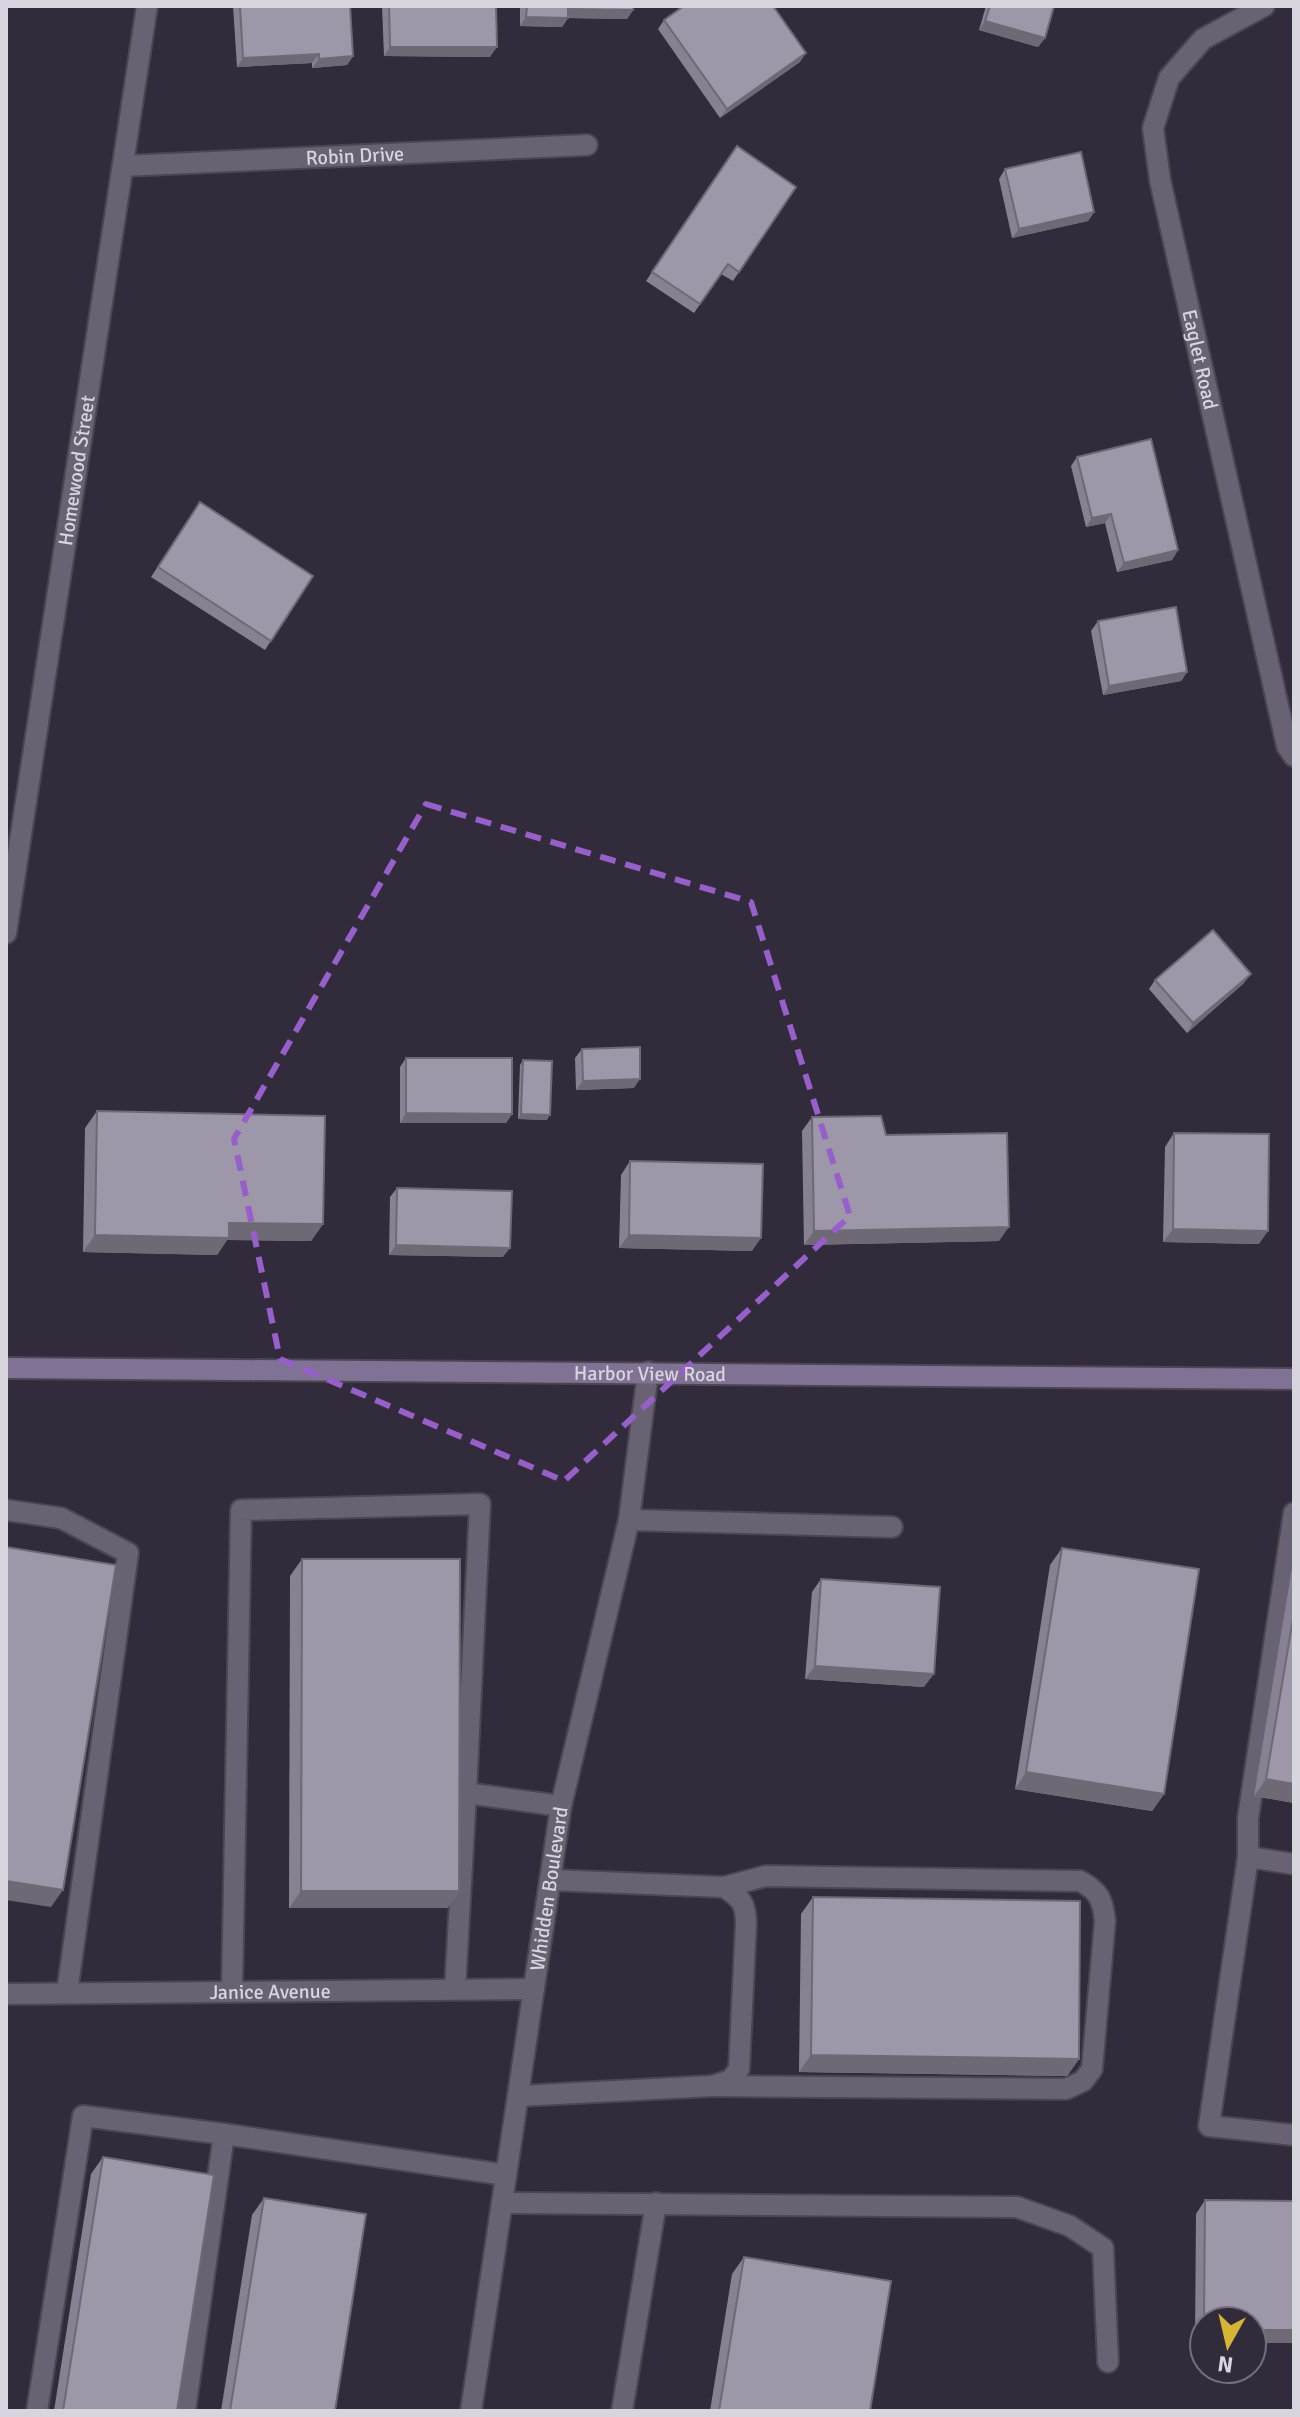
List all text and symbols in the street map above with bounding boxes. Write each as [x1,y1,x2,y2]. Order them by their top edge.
street label: Robin Drive [305,141,404,171]
street label: Eaglet Road [1176,307,1223,412]
street label: Homewood Street [53,393,101,547]
street label: Harbor View Road [574,1361,726,1387]
street label: Whidden Boulevard [525,1805,574,1973]
street label: Janice Avenue [209,1979,331,2005]
north arrow [1188,2305,1268,2385]
text: N [1216,2350,1235,2379]

